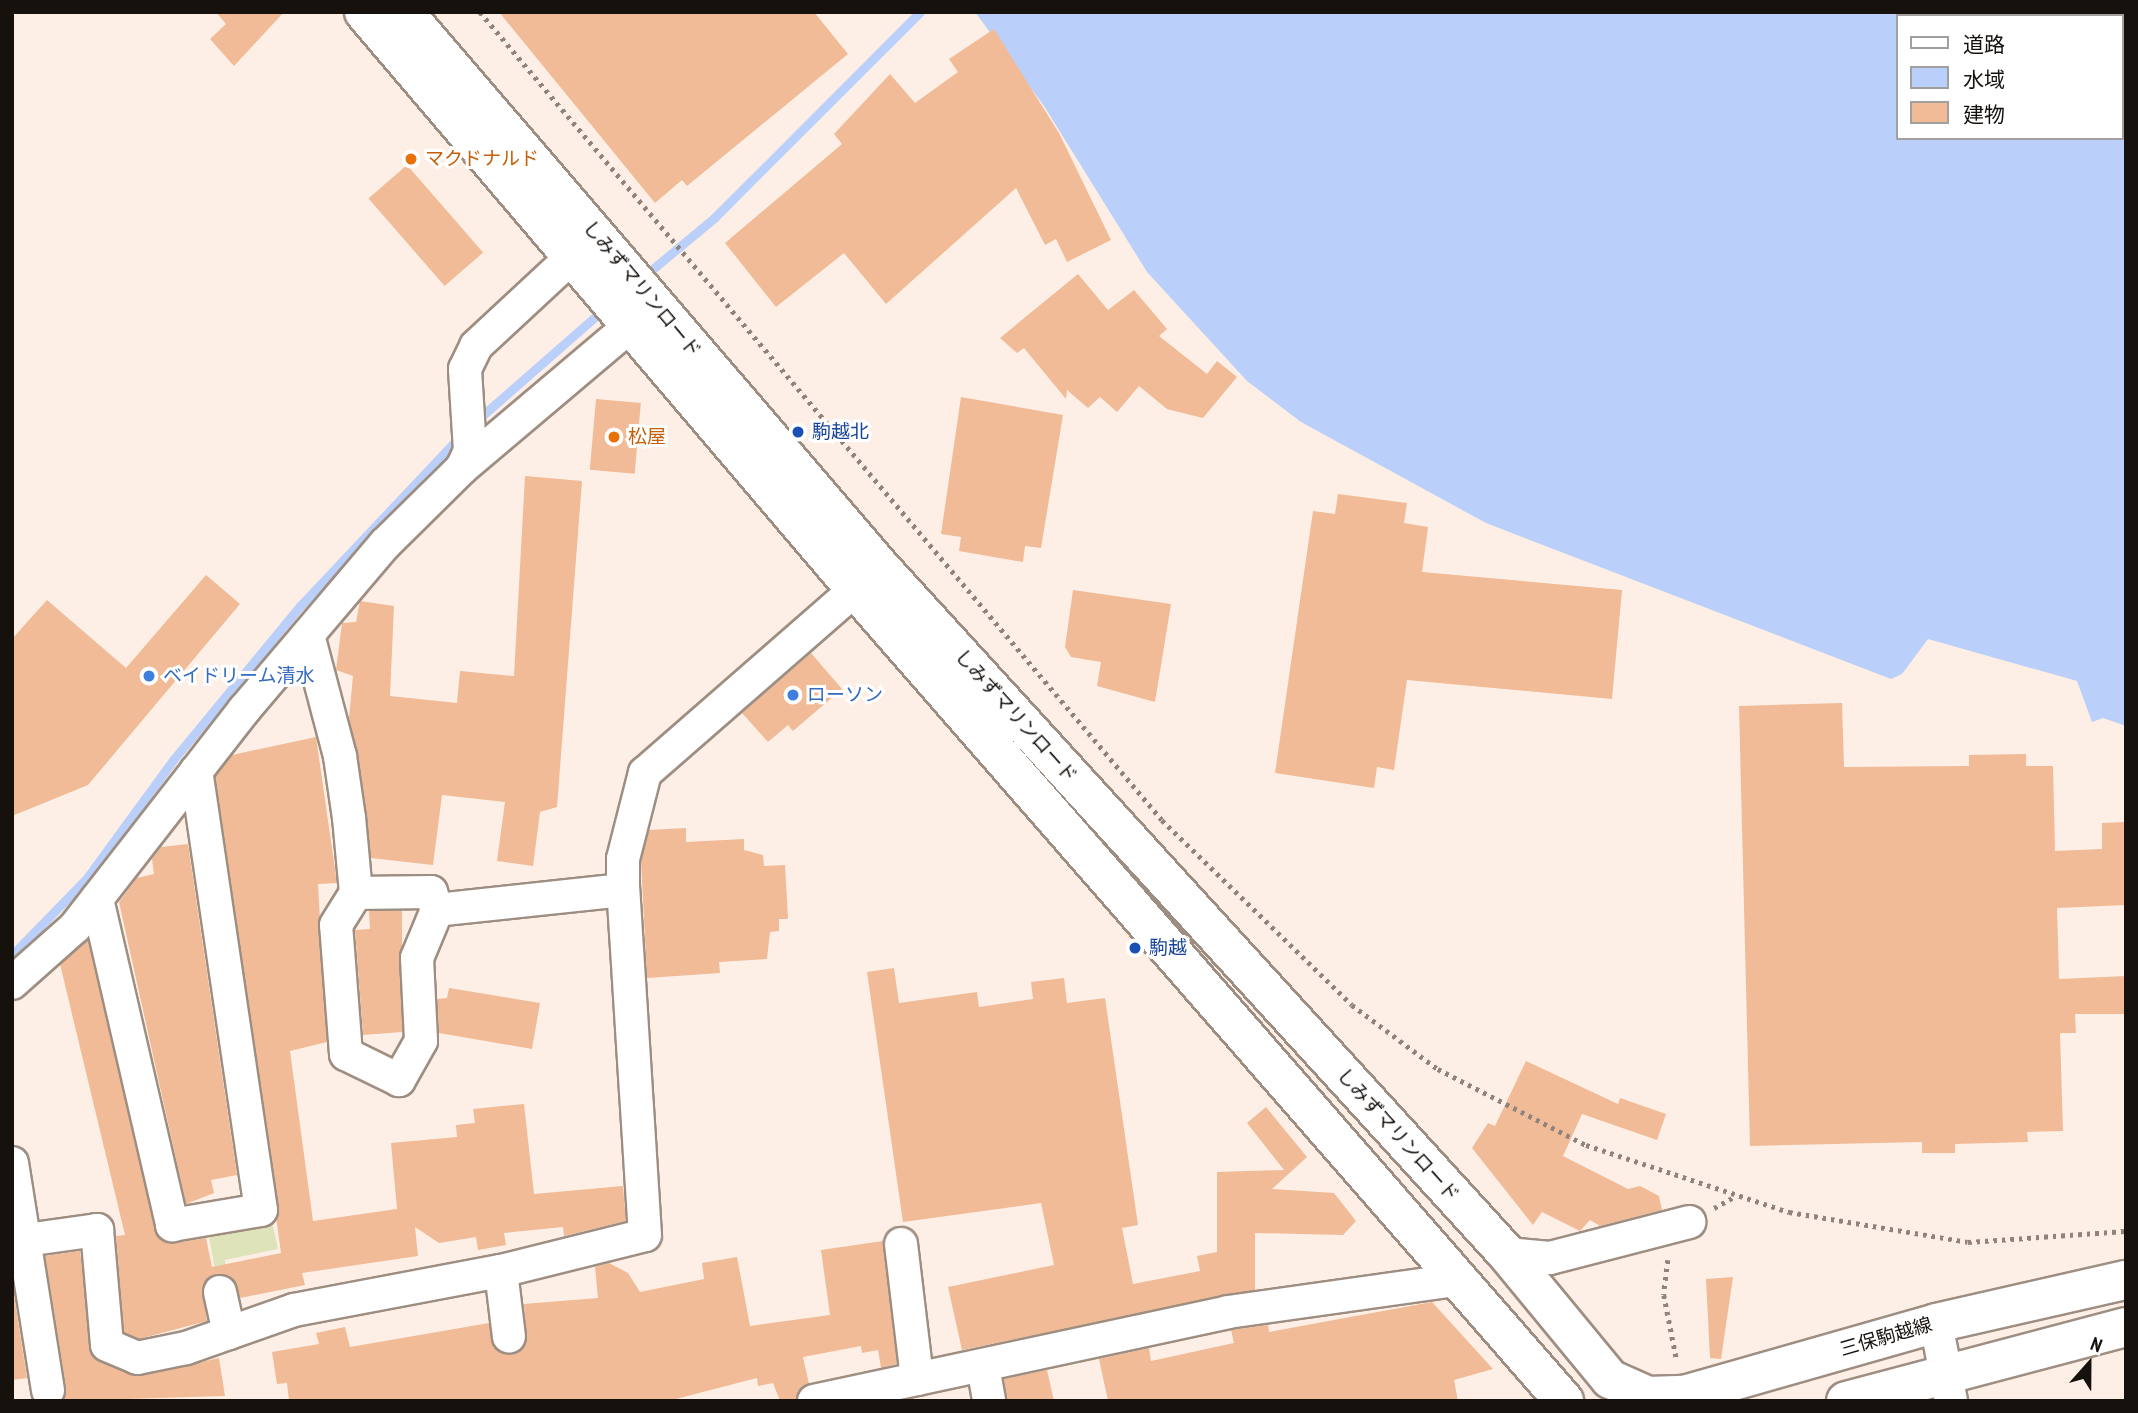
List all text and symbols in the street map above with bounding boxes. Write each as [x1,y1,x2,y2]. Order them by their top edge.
legend [1896,14,2124,140]
text: 道路 [1963,31,2005,58]
text: 水域 [1963,66,2005,93]
text: 建物 [1963,101,2005,128]
place label: マクドナルド [425,148,539,170]
marker: マクドナルド [403,151,419,167]
street label: しみずマリンロード [578,216,706,362]
place label: 駒越北 [812,421,869,443]
marker: 駒越北 [790,424,806,440]
place label: 松屋 [628,426,666,448]
marker: 松屋 [606,429,622,445]
street label: しみずマリンロード [950,645,1082,787]
place label: ベイドリーム清水 [163,665,315,687]
marker: ベイドリーム清水 [141,668,157,684]
place label: ローソン [807,684,883,706]
marker: ローソン [785,687,801,703]
place label: 駒越 [1149,937,1187,959]
marker: 駒越 [1127,940,1143,956]
street label: しみずマリンロード [1332,1064,1464,1206]
street label: 三保駒越線 [1837,1313,1935,1361]
north arrow [2054,1329,2124,1399]
text: N [2087,1331,2106,1357]

